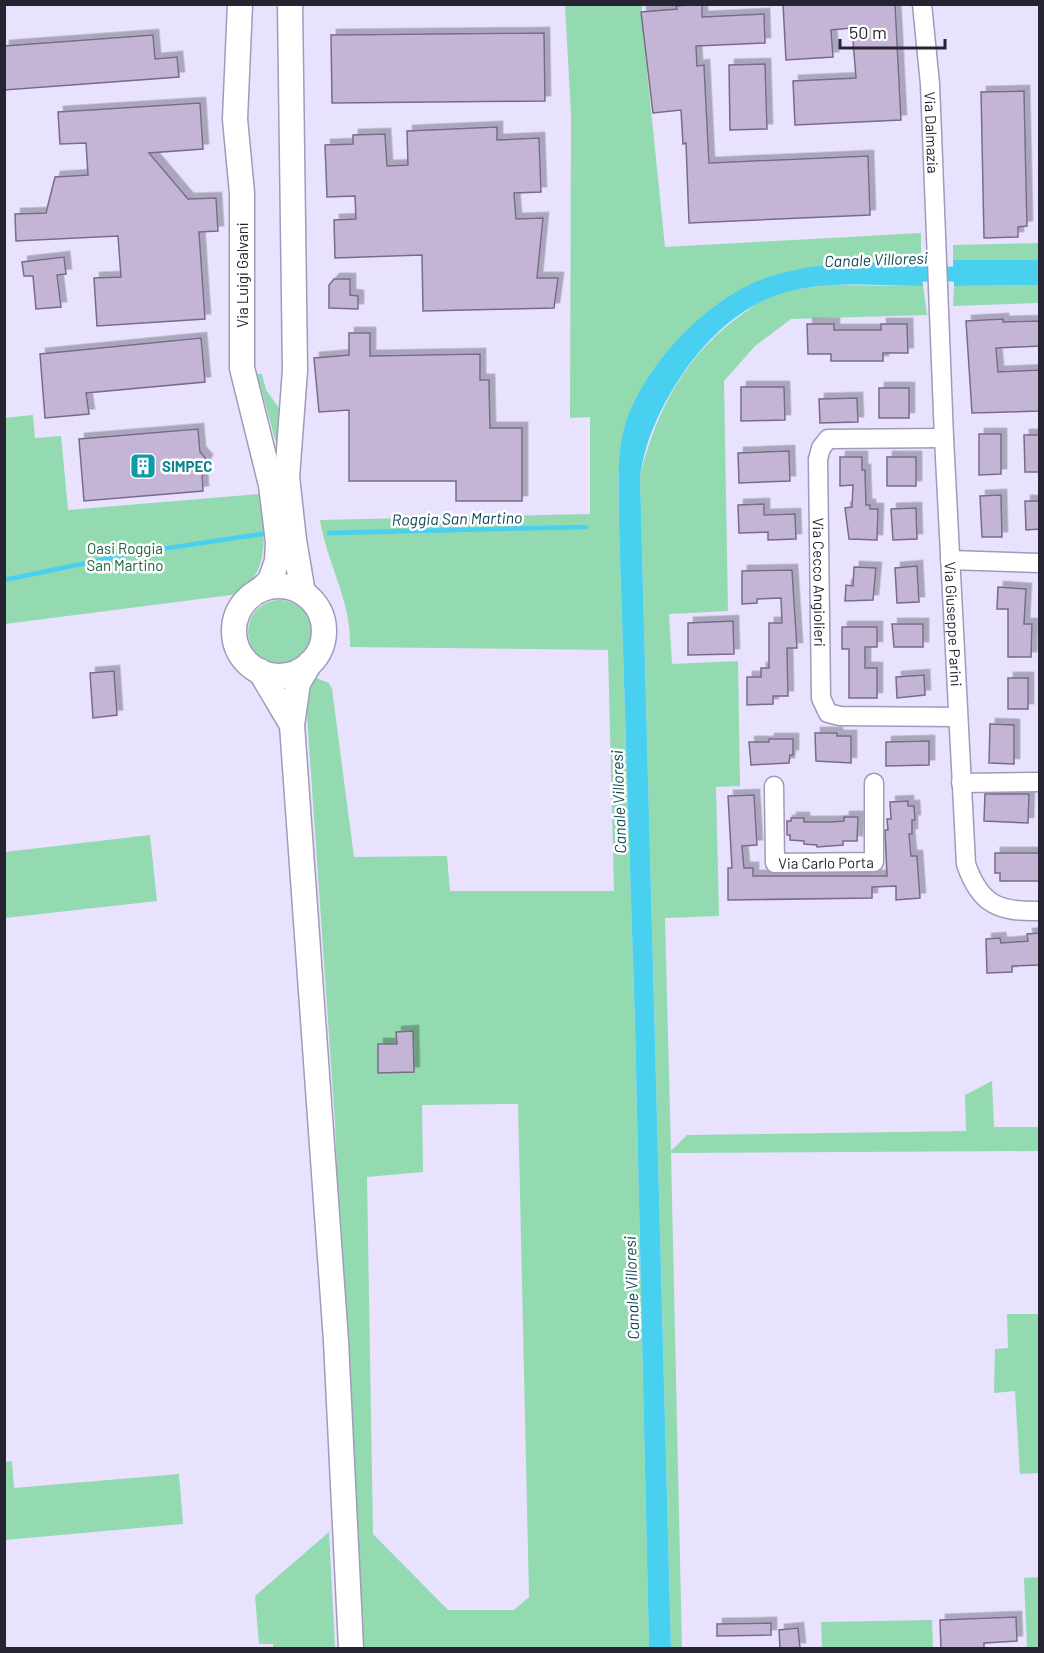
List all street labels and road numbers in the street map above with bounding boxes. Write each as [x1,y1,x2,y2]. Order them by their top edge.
street label: Via Dalmazia [921,91,943,174]
street label: Via Luigi Galvani [233,222,251,328]
street label: Via Cecco Angiolieri [810,518,829,647]
street label: Via Giuseppe Parini [941,561,966,687]
street label: Via Carlo Porta [778,853,874,872]

